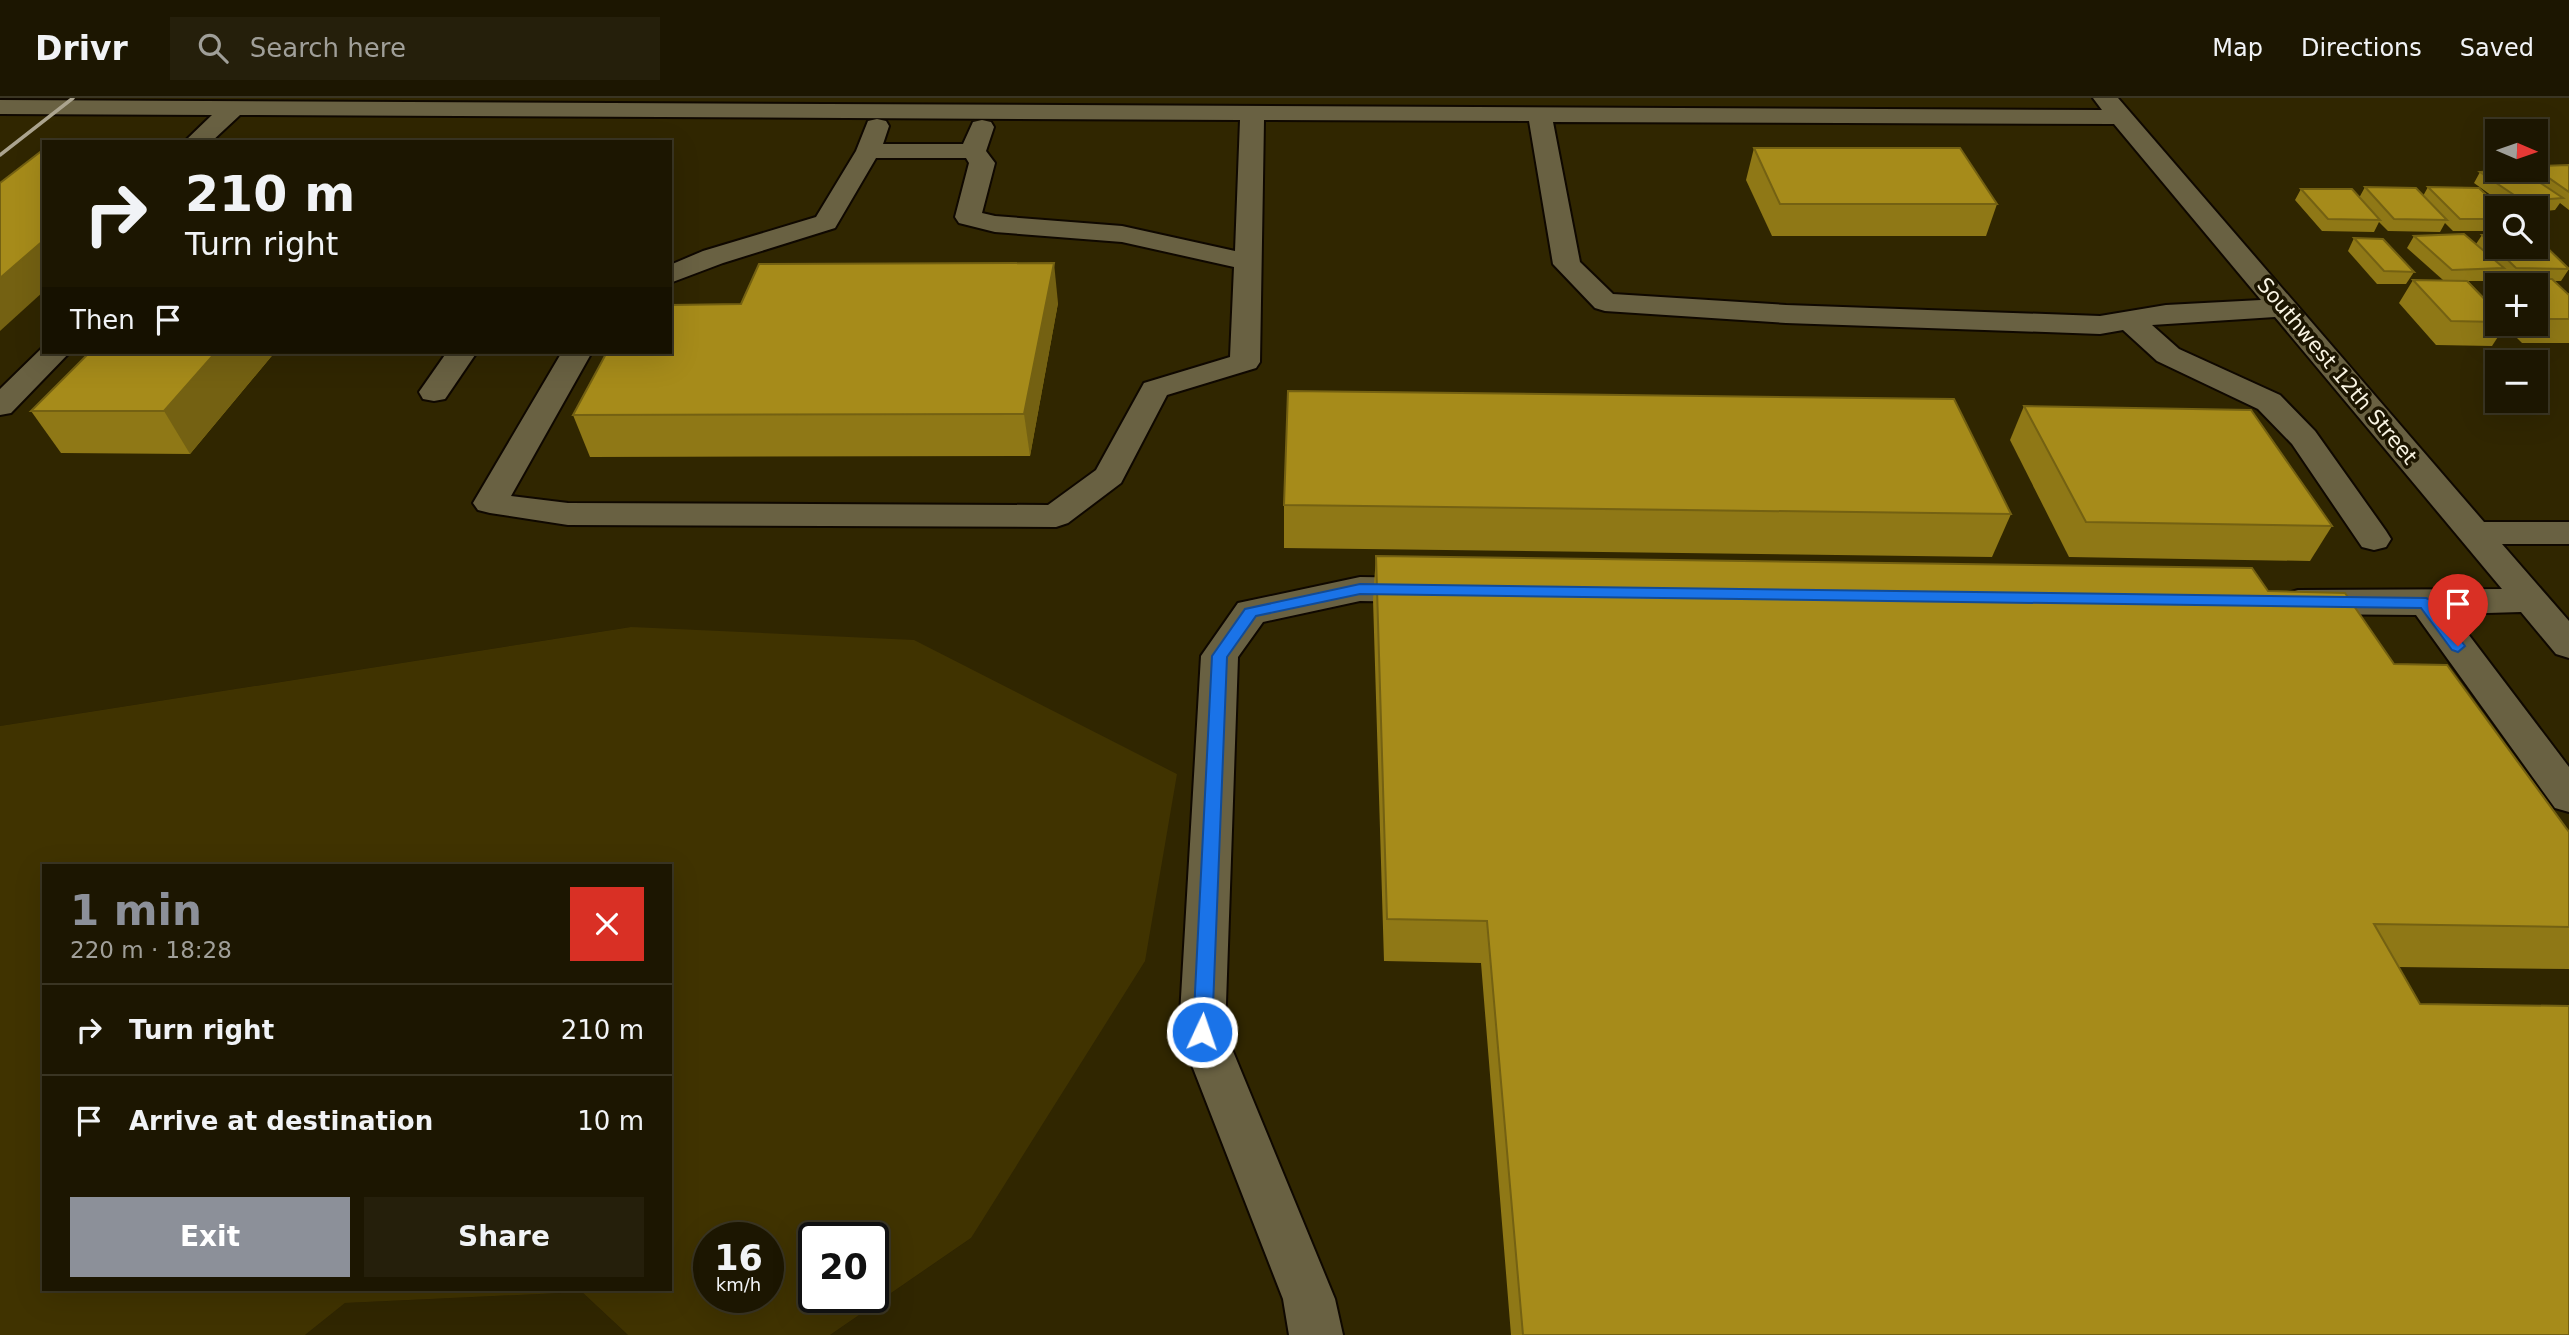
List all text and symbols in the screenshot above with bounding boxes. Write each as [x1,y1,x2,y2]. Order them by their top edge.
search box [170,17,660,80]
text: Drivr [35,29,128,68]
icon: search [194,29,232,67]
text: Search here [250,33,406,63]
text: Map [2212,34,2263,62]
text: Directions [2301,34,2422,62]
text: Saved [2460,34,2534,62]
north arrow [2485,119,2548,182]
map controls [2485,119,2548,413]
text: 210 m [185,166,355,223]
icon: right [70,168,161,259]
button: search [2485,196,2548,259]
text: Turn right [185,225,338,263]
street label: Southwest 12th Street [2252,273,2422,469]
button: + [2485,273,2548,336]
icon: arrive [149,301,187,339]
text: Then [70,305,135,335]
button: − [2485,350,2548,413]
pin [2428,574,2488,646]
icon: arrive [2439,585,2477,623]
text: 1 min [70,886,202,935]
button: close [570,887,644,961]
text: 220 m · 18:28 [70,937,232,963]
position arrow [1165,995,1239,1069]
icon: right [70,1011,108,1049]
text: Turn right [129,1015,274,1045]
text: 210 m [561,1015,644,1045]
icon: arrive [70,1102,108,1140]
text: Arrive at destination [129,1106,433,1136]
text: 10 m [577,1106,644,1136]
button: Exit [70,1197,350,1277]
button: Share [364,1197,644,1277]
speed limit sign: 20 [798,1222,889,1313]
text: 16 [714,1238,763,1278]
text: km/h [716,1274,761,1295]

